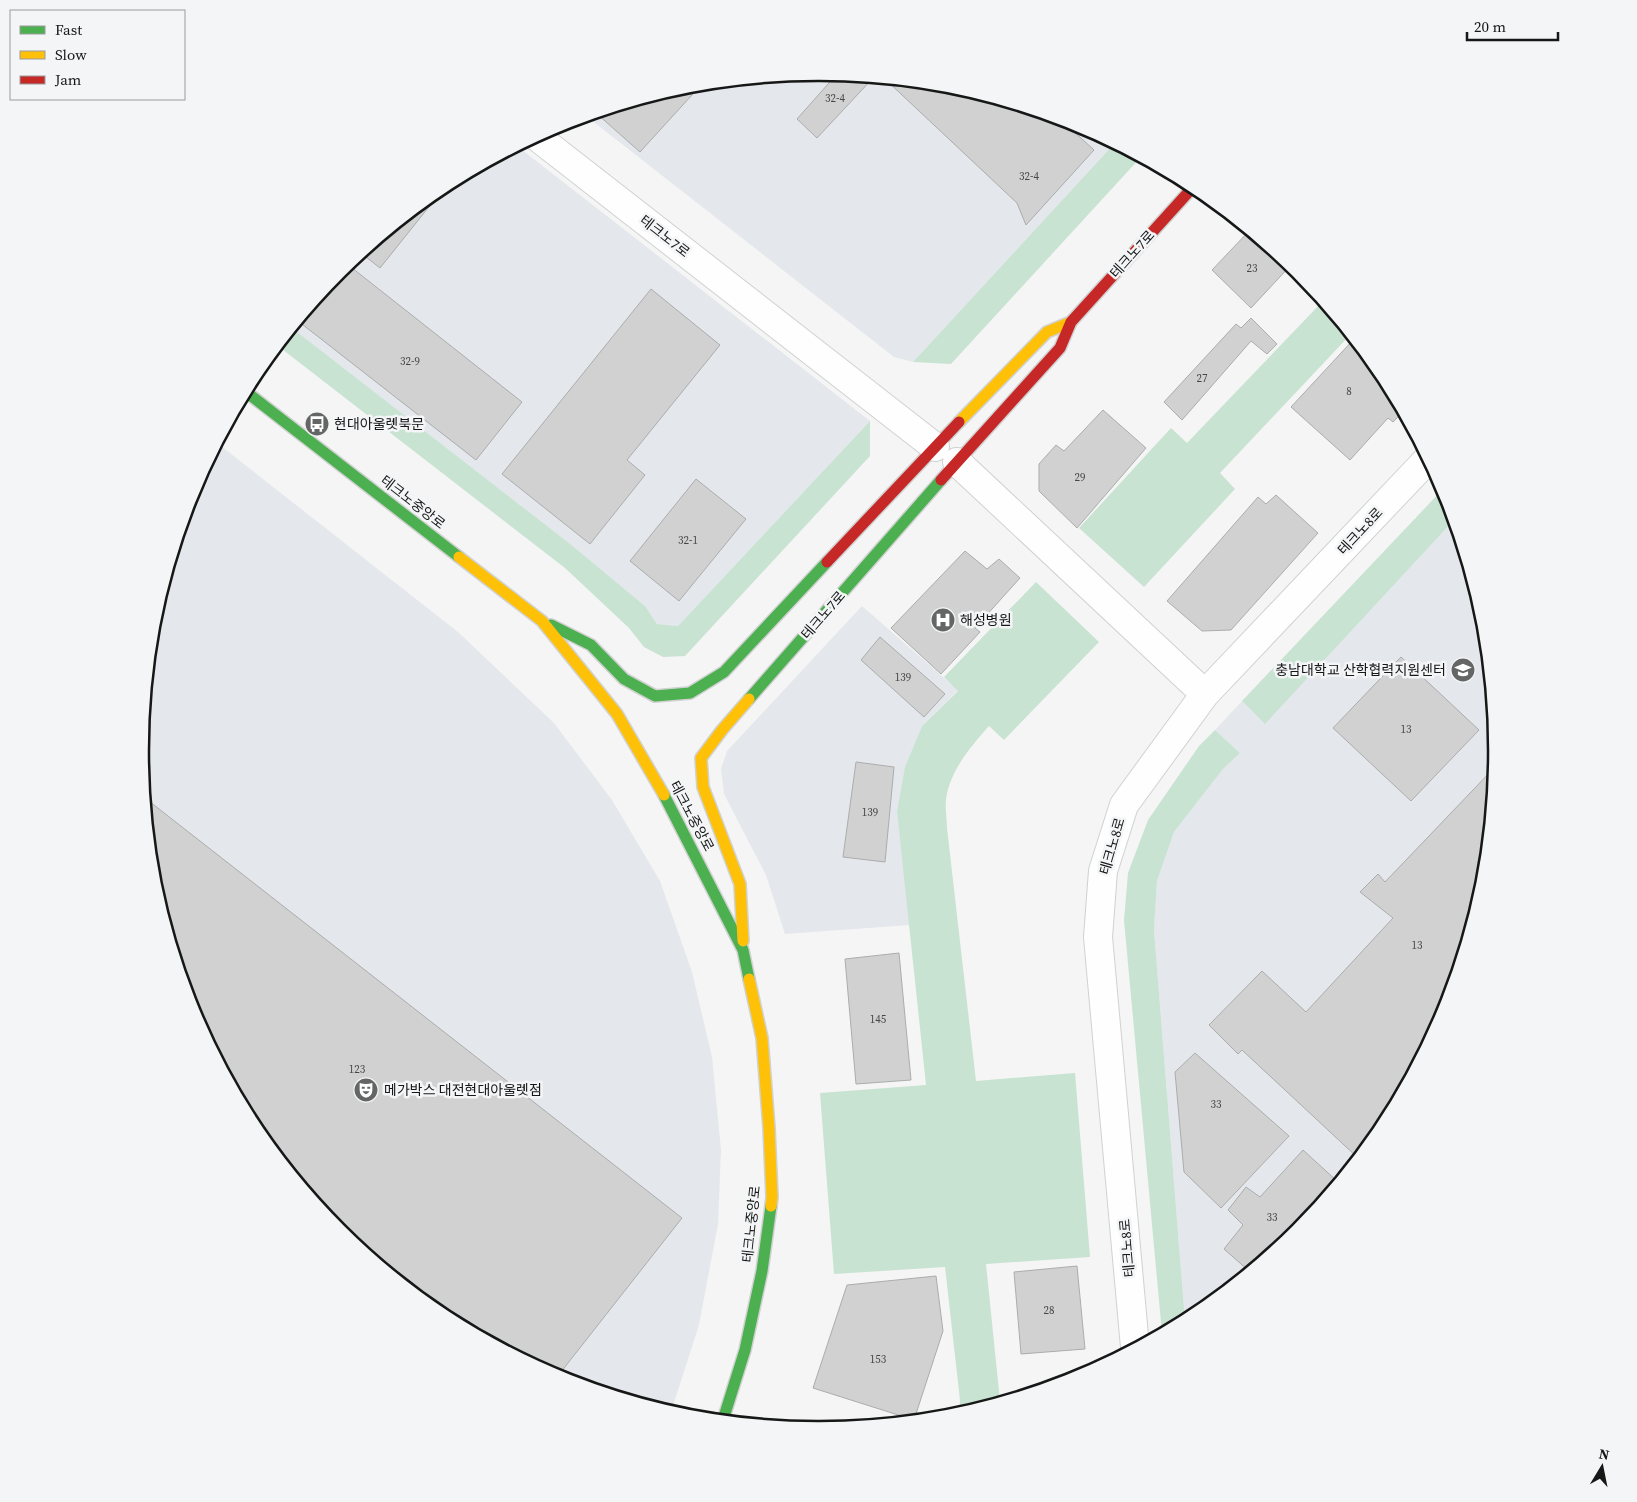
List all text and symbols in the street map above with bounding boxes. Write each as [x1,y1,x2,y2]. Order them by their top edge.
legend [10,10,185,100]
scale bar [1467,10,1558,42]
text: 20 m [1474,16,1506,37]
text: Fast [55,19,82,40]
text: Slow [55,44,87,65]
text: Jam [54,69,82,90]
house number: 32-4 [825,91,845,106]
house number: 32-4 [1019,169,1039,184]
street label: 테크노7로 [636,210,694,262]
street label: 테크노7로 [1105,225,1159,282]
house number: 23 [1247,261,1258,276]
house number: 32-9 [400,354,420,369]
house number: 27 [1197,371,1208,386]
house number: 8 [1346,384,1352,399]
bus stop icon: 현대아울렛북문 [304,411,330,437]
place label: 현대아울렛북문 [334,414,424,434]
street label: 테크노중앙로 [376,470,450,534]
house number: 29 [1075,470,1086,485]
street label: 테크노8로 [1333,503,1387,559]
house number: 32-1 [678,533,698,548]
street label: 테크노7로 [796,586,850,644]
hospital icon: 해성병원 [930,607,956,633]
place label: 해성병원 [960,610,1012,630]
school or university icon: 충남대학교 산학협력지원센터 [1450,657,1476,683]
place label: 충남대학교 산학협력지원센터 [1275,660,1446,680]
house number: 139 [895,670,911,685]
house number: 13 [1401,722,1412,737]
street label: 테크노중앙로 [665,777,719,855]
house number: 139 [862,805,878,820]
street label: 테크노8로 [1094,815,1130,877]
house number: 13 [1412,938,1423,953]
house number: 145 [870,1012,887,1027]
house number: 123 [349,1062,366,1077]
theatre icon: 메가박스 대전현대아울렛점 [353,1077,379,1103]
place label: 메가박스 대전현대아울렛점 [384,1080,542,1100]
house number: 33 [1211,1097,1222,1112]
street label: 테크노중앙로 [737,1184,765,1263]
house number: 33 [1267,1210,1278,1225]
street label: 테크노8로 [1114,1218,1140,1278]
house number: 28 [1044,1303,1055,1318]
house number: 153 [870,1352,887,1367]
north arrow [1577,1442,1627,1492]
text: N [1597,1443,1611,1465]

